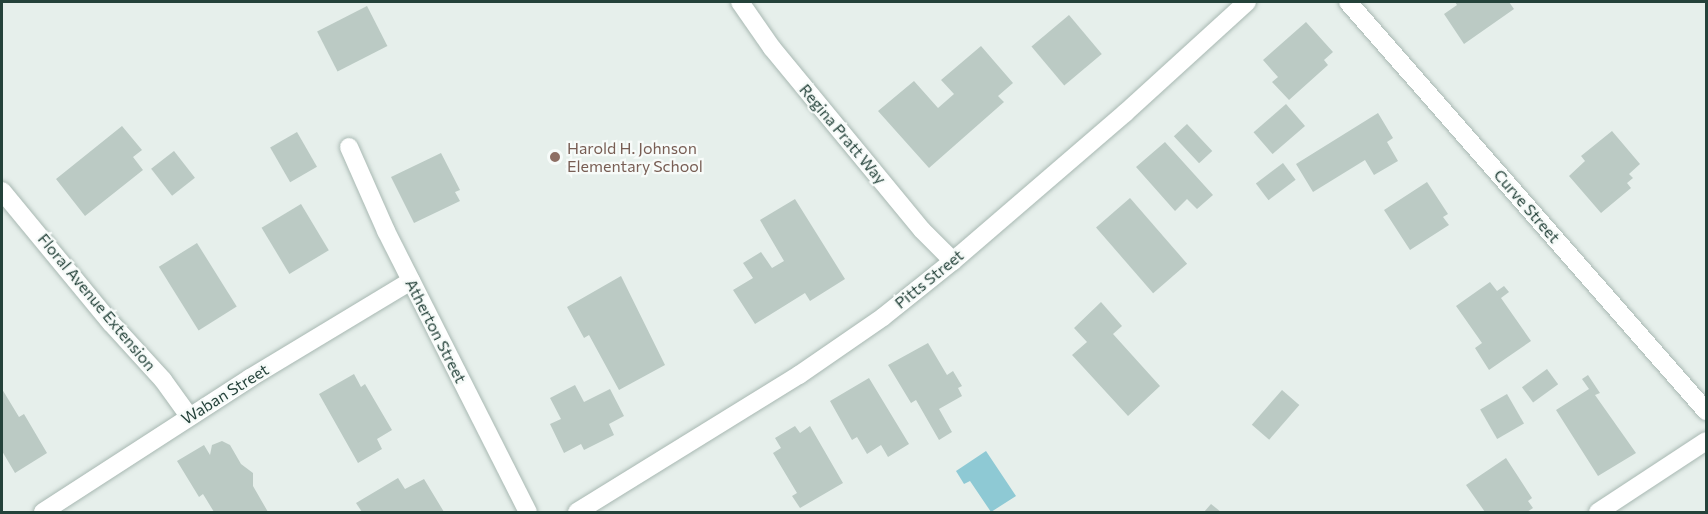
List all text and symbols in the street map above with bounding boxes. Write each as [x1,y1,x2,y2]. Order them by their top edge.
street label: Regina Pratt Way [796,80,890,188]
place label: Harold H. Johnson Elementary School [567,138,703,176]
marker: Harold H. Johnson Elementary School [548,150,562,164]
street label: Curve Street [1490,165,1564,247]
street label: Floral Avenue Extension [34,230,160,374]
street label: Pitts Street [891,245,967,313]
street label: Atherton Street [401,276,471,386]
street label: Waban Street [178,360,272,428]

